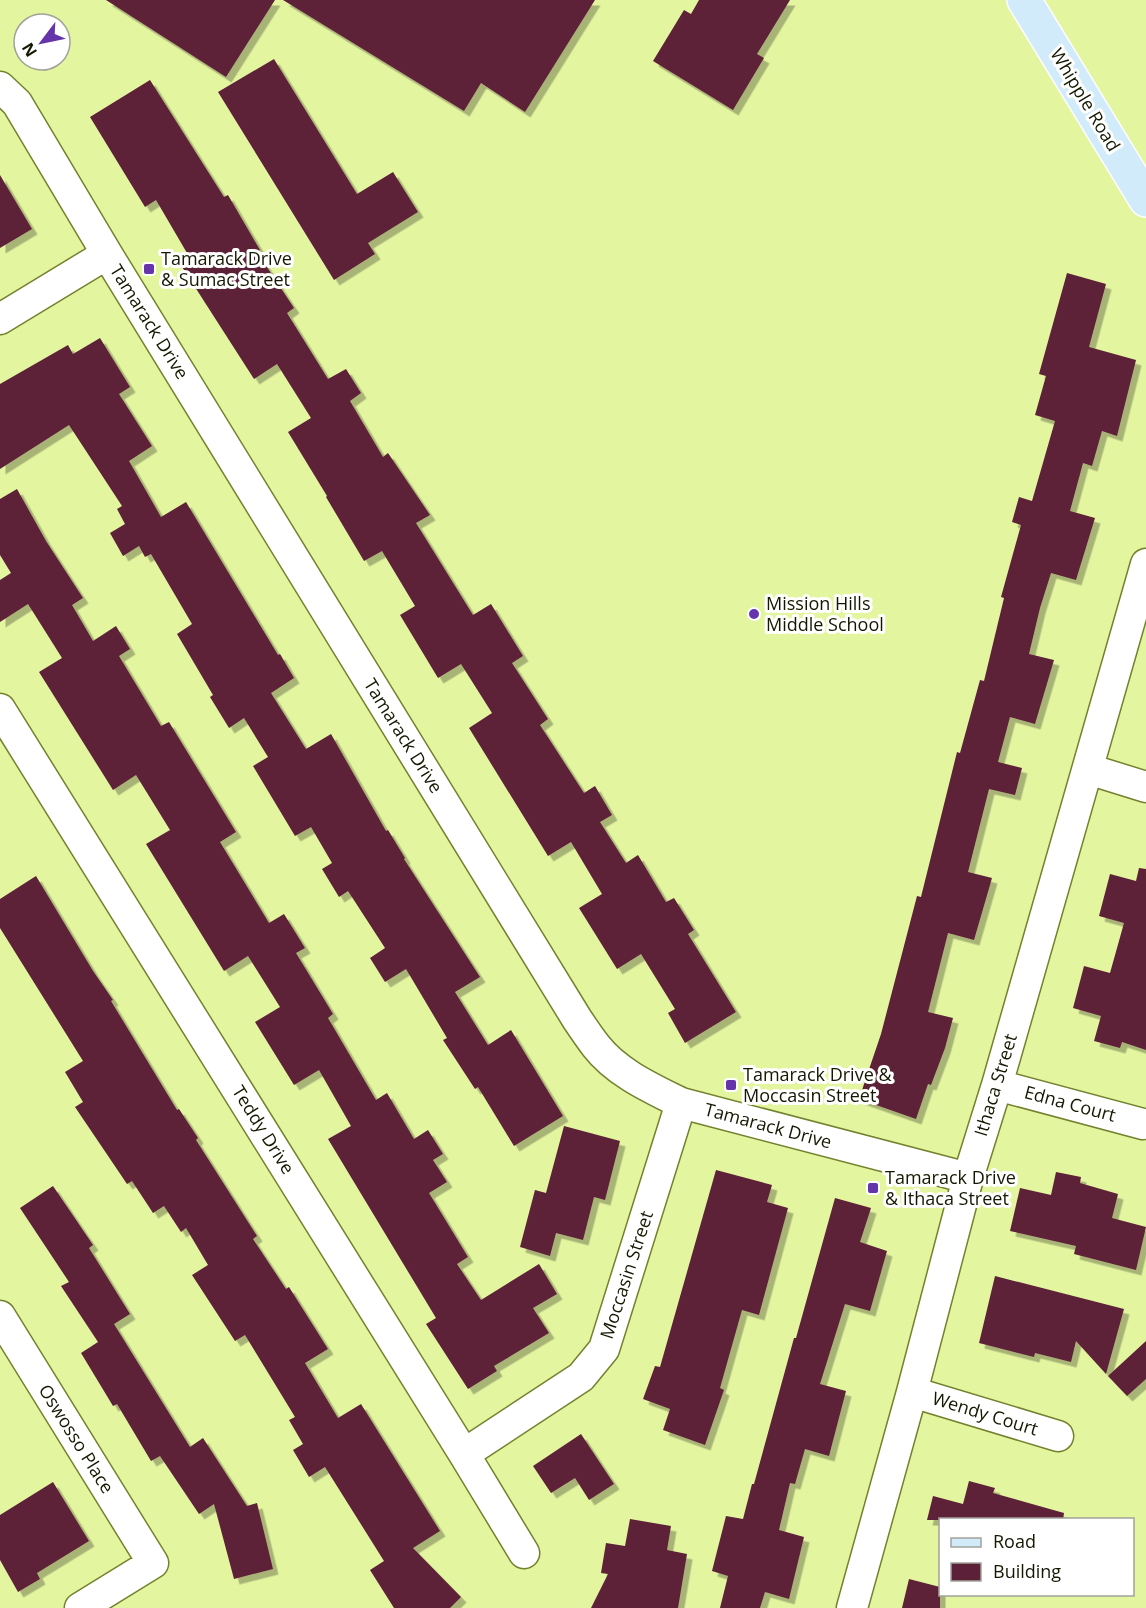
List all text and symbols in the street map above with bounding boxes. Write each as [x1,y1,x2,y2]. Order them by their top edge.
north arrow [12,12,72,72]
text: N [17,39,42,61]
street label: Whipple Road [1046,43,1126,156]
place label: Tamarack Drive & Sumac Street [161,246,292,291]
street label: Tamarack Drive [105,260,195,383]
marker: Tamarack Drive & Sumac Street [142,262,156,276]
place label: Mission Hills Middle School [766,591,884,636]
marker: Mission Hills Middle School [747,607,761,621]
street label: Tamarack Drive [359,674,449,797]
street label: Ithaca Street [968,1030,1022,1139]
place label: Tamarack Drive & Moccasin Street [743,1062,892,1107]
marker: Tamarack Drive & Moccasin Street [724,1078,738,1092]
street label: Edna Court [1022,1079,1119,1127]
street label: Teddy Drive [227,1081,300,1178]
street label: Tamarack Drive [702,1097,835,1154]
place label: Tamarack Drive & Ithaca Street [885,1165,1016,1210]
marker: Tamarack Drive & Ithaca Street [866,1181,880,1195]
street label: Moccasin Street [594,1208,658,1342]
street label: Oswosso Place [34,1379,120,1497]
street label: Wendy Court [929,1386,1041,1441]
legend [939,1518,1134,1596]
text: Road [993,1529,1036,1553]
text: Building [993,1559,1061,1583]

